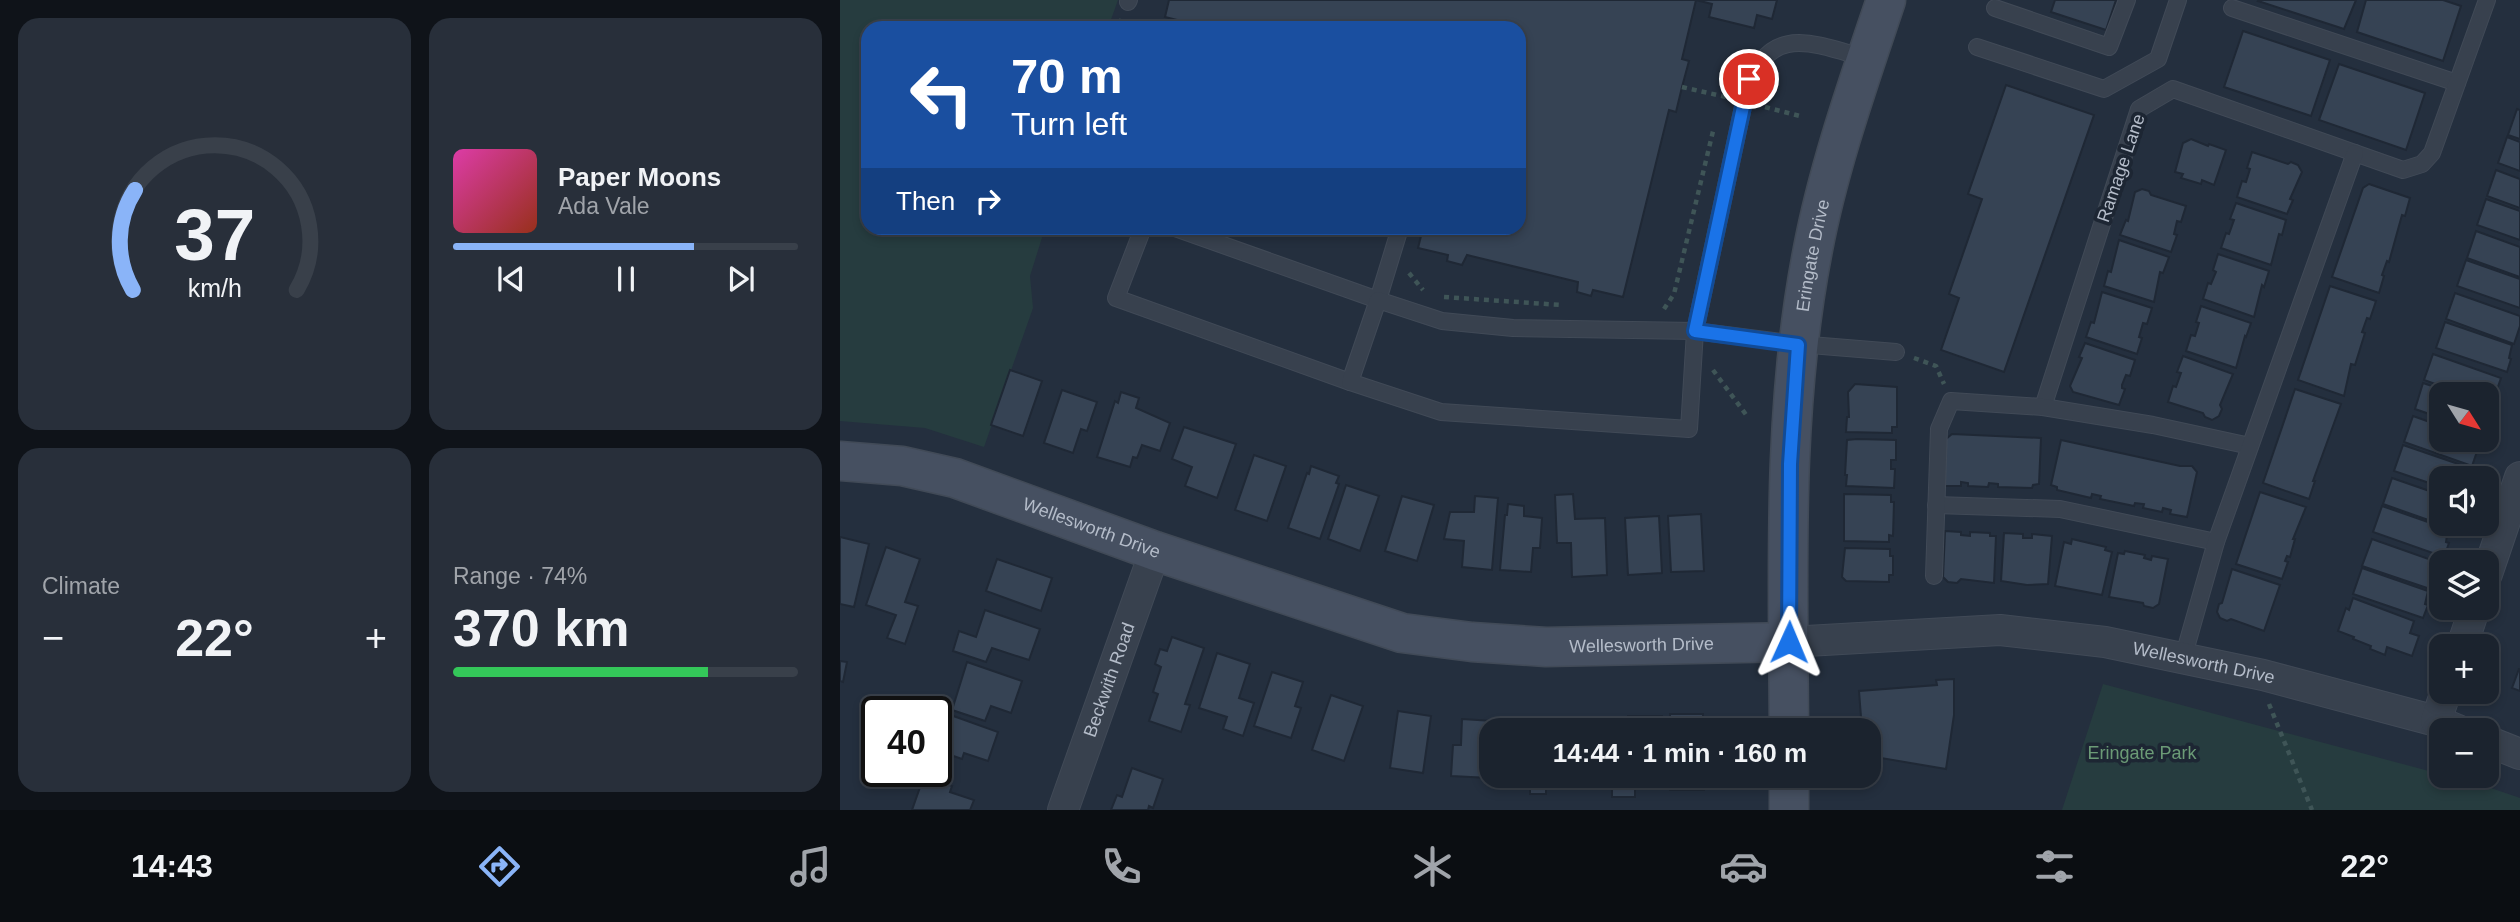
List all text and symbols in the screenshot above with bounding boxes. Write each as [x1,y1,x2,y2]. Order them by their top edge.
icon: left [896,49,987,140]
text: 70 m [1011,49,1123,103]
pin [1719,49,1779,109]
icon: arrive [1730,60,1768,98]
text: Turn left [1011,106,1127,142]
street label: Ramage Lane [2093,111,2149,225]
text: Paper Moons [558,162,721,192]
icon: right [969,182,1007,220]
text: Then [896,186,955,216]
text: Ada Vale [558,193,650,219]
text: 37 [174,194,255,275]
street label: Eringate Drive [1793,197,1834,313]
icon: previous [492,260,530,298]
icon: pause [607,260,645,298]
icon: next [722,260,760,298]
text: km/h [187,274,242,302]
north arrow [2429,382,2499,452]
map controls [2429,382,2499,788]
button: sound [2429,466,2499,536]
street label: Wellesworth Drive [1020,494,1163,562]
button: layers [2429,550,2499,620]
text: Range · 74% [453,563,587,589]
text: Climate [42,573,120,599]
text: 370 km [453,599,629,657]
position arrow [1752,605,1826,679]
text: 22° [175,609,254,667]
text: − [42,617,64,659]
text: + [365,617,387,659]
street label: Beckwith Road [1080,620,1139,740]
street label: Wellesworth Drive [1569,634,1714,657]
button: + [2429,634,2499,704]
street label: Wellesworth Drive [2131,638,2277,688]
speed limit sign: 40 [861,696,952,787]
button: − [2429,718,2499,788]
text: 14:44 · 1 min · 160 m [1553,738,1807,768]
park label: Eringate Park [2087,743,2198,763]
icon: directions [475,842,524,891]
icon: music [786,842,835,891]
icon: phone [1097,842,1146,891]
icon: climate [1408,842,1457,891]
icon: car [1719,842,1768,891]
icon: filters [2030,842,2079,891]
text: 14:43 [131,848,213,884]
text: 22° [2341,848,2389,884]

